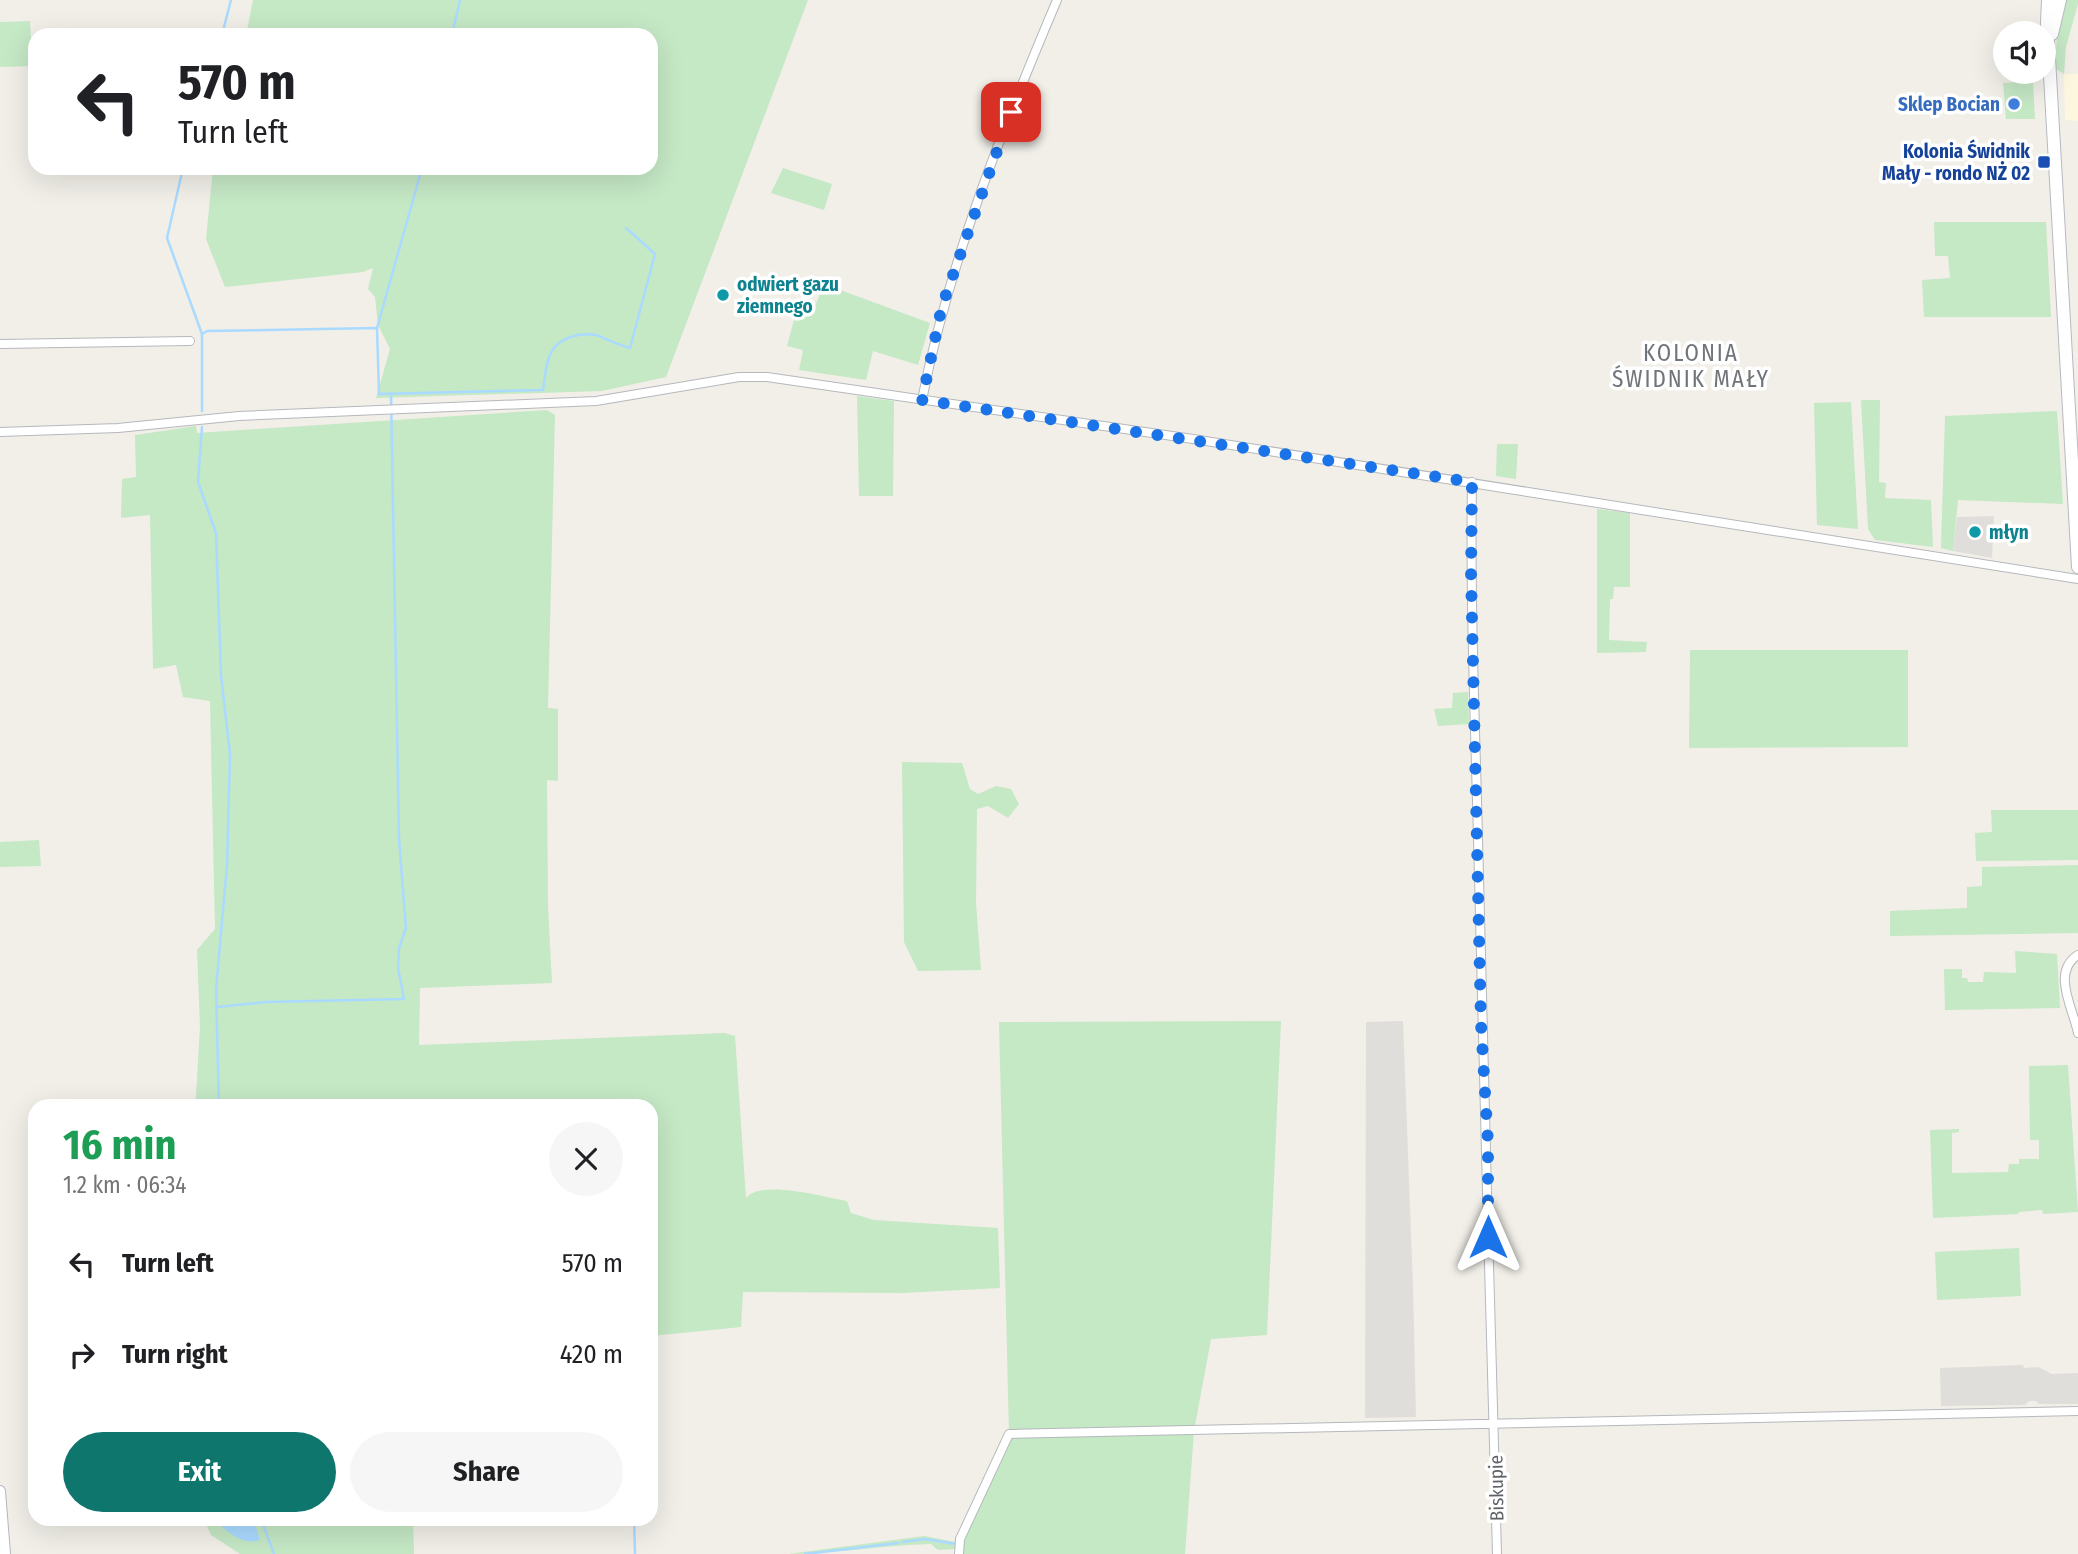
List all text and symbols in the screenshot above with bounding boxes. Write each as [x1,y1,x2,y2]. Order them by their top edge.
map controls [1993,21,2056,84]
button: sound [1993,21,2056,84]
text: 570 m [178,53,296,112]
icon: left [63,56,154,147]
pin [981,82,1041,142]
icon: arrive [992,93,1030,131]
place label: Sklep Bocian [1898,93,2000,116]
marker: Sklep Bocian [2006,96,2022,112]
text: Turn left [178,113,288,151]
place label: Kolonia Świdnik Mały - rondo NŻ 02 [1882,139,2030,185]
marker: Kolonia Świdnik Mały - rondo NŻ 02 [2036,154,2052,170]
place label: odwiert gazu ziemnego [737,273,839,318]
marker: odwiert gazu ziemnego [715,287,731,303]
district label: KOLONIA ŚWIDNIK MAŁY [1612,339,1770,393]
place label: młyn [1989,521,2029,544]
marker: młyn [1967,524,1983,540]
text: 16 min [63,1120,176,1170]
button: close [549,1122,623,1196]
text: 1.2 km · 06:34 [63,1171,186,1199]
position arrow [1451,1200,1525,1274]
icon: left [63,1245,101,1283]
text: Turn left [122,1248,214,1279]
text: 570 m [562,1248,623,1279]
icon: right [63,1336,101,1374]
text: Turn right [122,1339,228,1370]
text: 420 m [560,1339,623,1370]
button: Exit [63,1432,336,1512]
button: Share [350,1432,623,1512]
street label: Biskupie [1484,1455,1509,1521]

